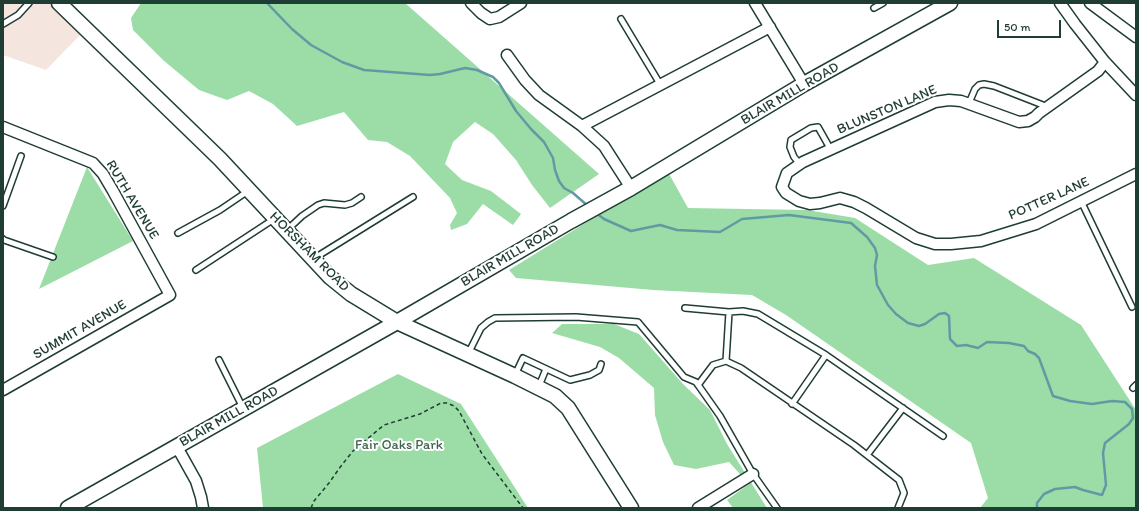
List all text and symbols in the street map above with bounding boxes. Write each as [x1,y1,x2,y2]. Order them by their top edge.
scale bar [999,12,1063,38]
text: 50 m [1004,20,1030,34]
street label: BLAIR MILL ROAD [738,59,842,129]
street label: BLUNSTON LANE [835,81,939,139]
street label: RUTH AVENUE [102,157,162,243]
street label: POTTER LANE [1006,174,1092,224]
street label: HORSHAM ROAD [266,209,352,295]
street label: BLAIR MILL ROAD [458,221,562,291]
street label: SUMMIT AVENUE [30,296,130,364]
street label: BLAIR MILL ROAD [177,383,281,451]
park label: Fair Oaks Park [355,437,443,453]

